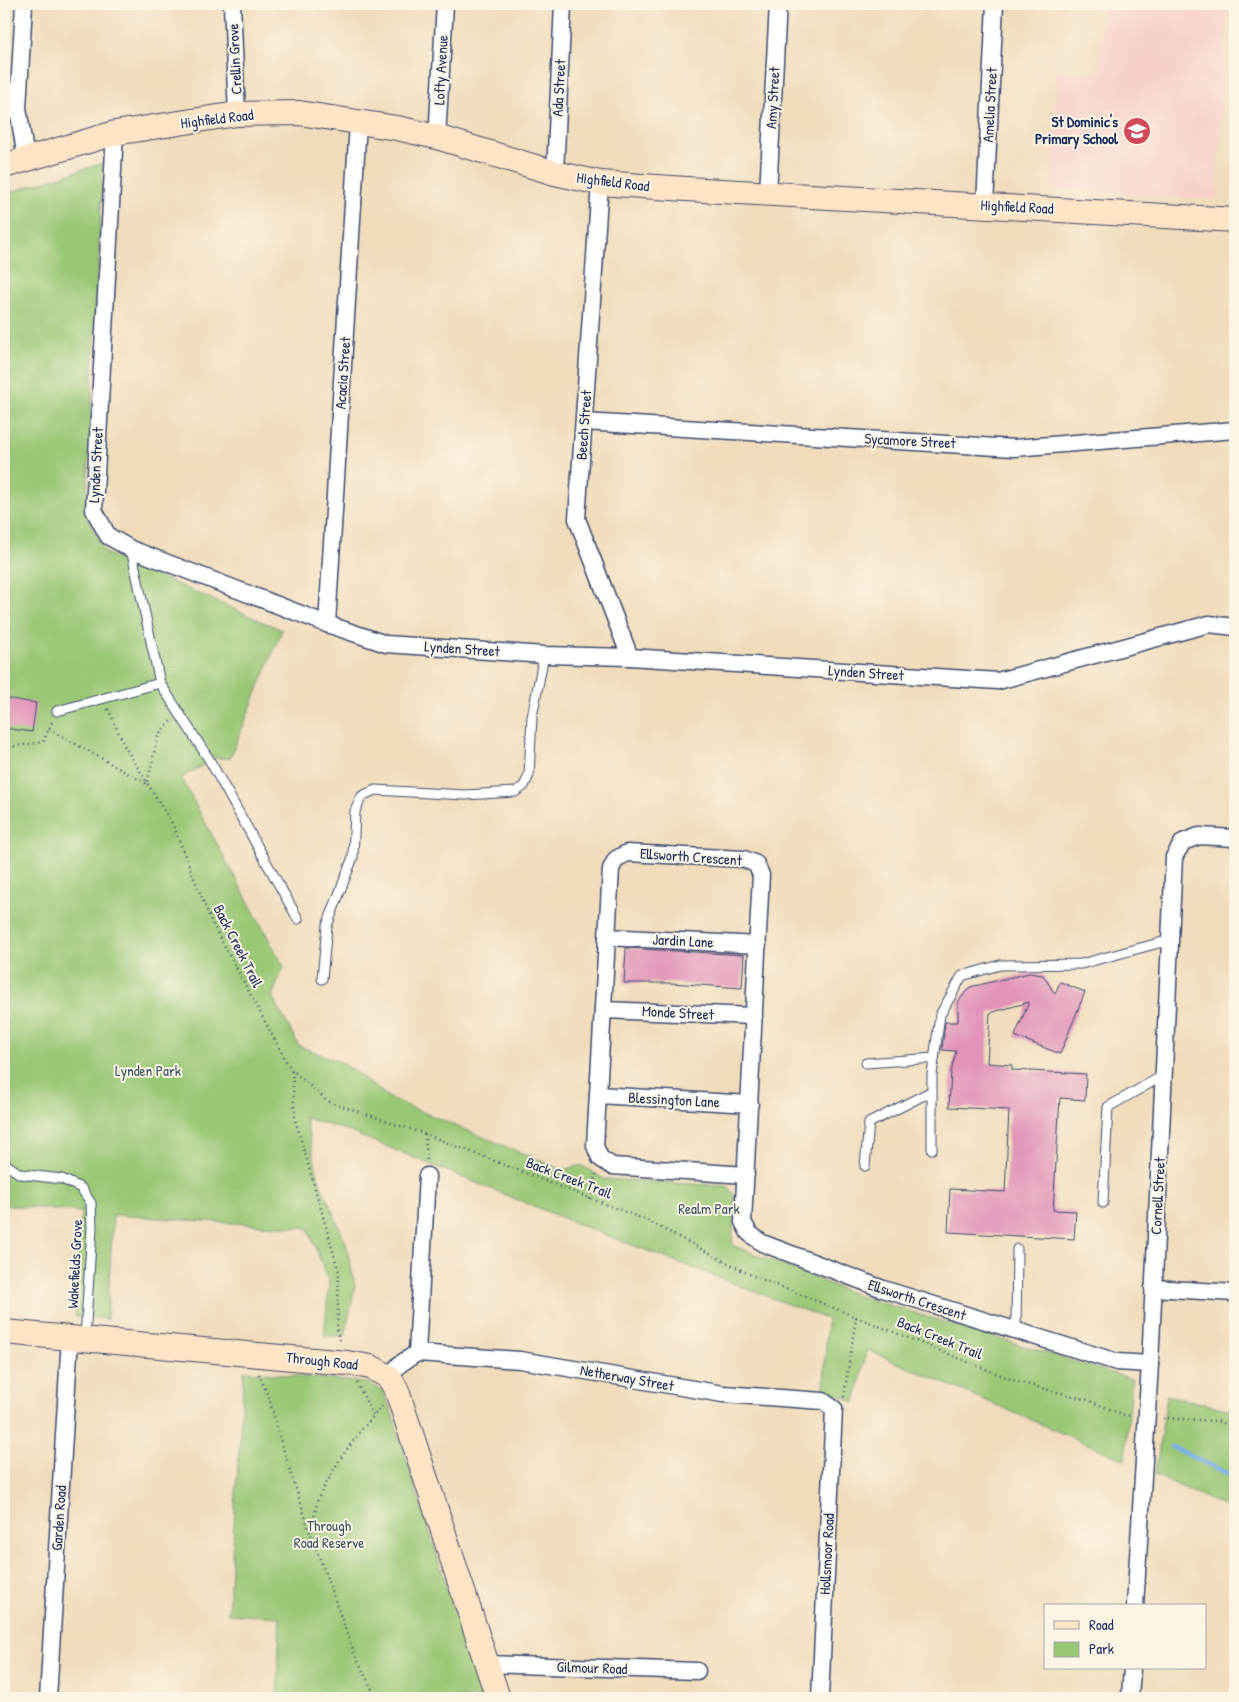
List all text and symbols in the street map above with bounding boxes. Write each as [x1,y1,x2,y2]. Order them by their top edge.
street label: Crellin Grove [222,23,247,95]
street label: Lofty Avenue [428,34,453,105]
street label: Ada Street [547,58,571,117]
street label: Amy Street [760,66,785,130]
street label: Amelia Street [977,66,1002,143]
street label: Highfield Road [179,104,255,133]
place label: St Dominic's Primary School [1035,111,1119,150]
school or university icon: St Dominic's Primary School [1122,116,1152,146]
street label: Highfield Road [575,167,651,196]
street label: Highfield Road [980,194,1054,219]
street label: Acacia Street [329,335,356,410]
street label: Beech Street [571,388,596,461]
street label: Lynden Street [83,426,108,503]
street label: Sycamore Street [864,428,957,453]
street label: Lynden Street [424,635,501,662]
street label: Lynden Street [828,659,905,686]
street label: Ellsworth Crescent [639,842,743,871]
street label: Back Creek Trail [209,901,268,991]
street label: Jardin Lane [652,928,714,953]
street label: Monde Street [642,1000,715,1025]
park label: Lynden Park [115,1060,181,1081]
street label: Blessington Lane [628,1087,720,1112]
street label: Back Creek Trail [523,1151,615,1204]
street label: Cornell Street [1145,1156,1170,1235]
park label: Realm Park [678,1198,740,1219]
street label: Wakefields Grove [62,1219,87,1309]
street label: Ellsworth Crescent [865,1274,970,1326]
street label: Back Creek Trail [894,1311,986,1364]
street label: Through Road [285,1346,359,1375]
street label: Netherway Street [579,1359,676,1396]
street label: Garden Road [46,1484,71,1551]
street label: Hollsmoor Road [814,1513,839,1595]
park label: Through Road Reserve [294,1515,364,1553]
legend [1044,1604,1206,1670]
text: Road [1089,1614,1114,1635]
text: Park [1089,1638,1114,1659]
street label: Gilmour Road [556,1656,628,1679]

